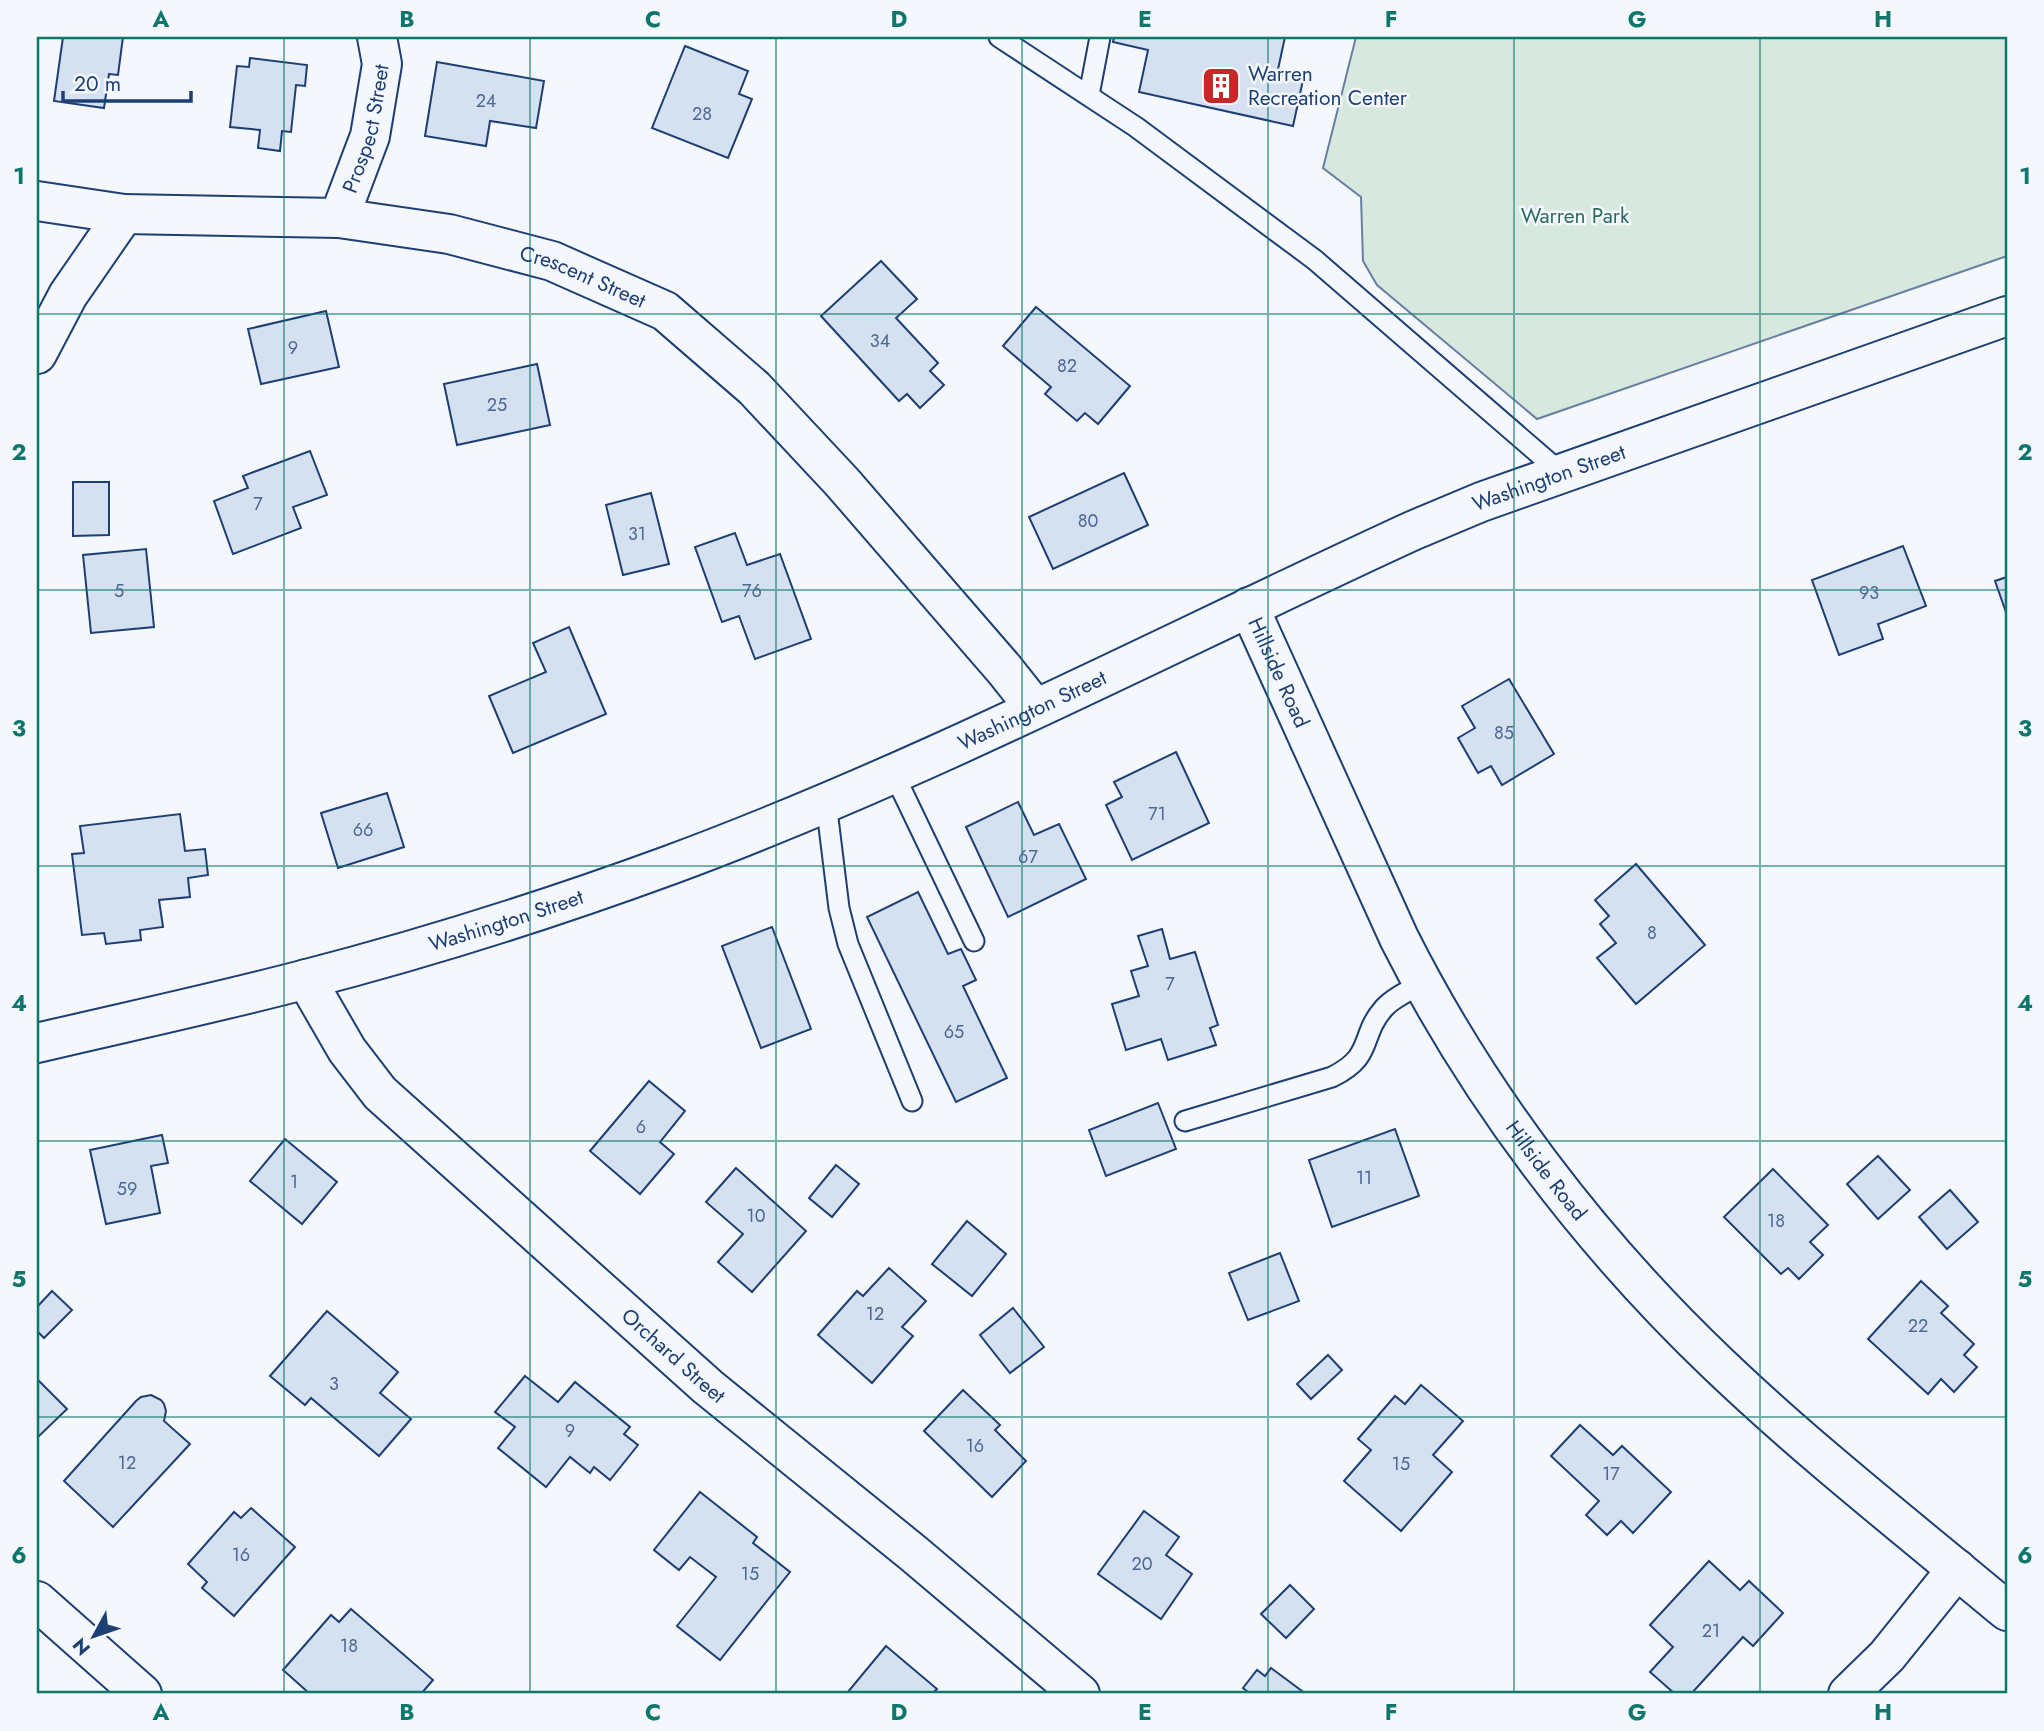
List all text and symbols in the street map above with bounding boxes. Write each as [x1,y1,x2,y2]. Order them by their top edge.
text: A [152,2,170,36]
text: B [399,2,415,36]
text: C [645,2,661,36]
text: D [891,2,908,36]
text: E [1138,2,1152,36]
text: F [1385,2,1397,36]
text: G [1628,2,1646,36]
text: H [1874,2,1892,36]
place label: Warren Recreation Center [1248,59,1408,113]
scale bar [63,60,191,104]
street label: Prospect Street [335,62,397,197]
building icon: Warren Recreation Center [1200,65,1242,107]
text: 20 m [74,69,121,99]
house number: 24 [476,88,496,114]
house number: 28 [692,101,712,127]
text: 1 [13,159,25,193]
text: 1 [2019,159,2031,193]
park label: Warren Park [1521,201,1630,231]
street label: Crescent Street [516,238,651,316]
house number: 34 [870,328,890,354]
house number: 9 [288,335,298,361]
house number: 82 [1057,353,1077,379]
house number: 25 [487,392,507,418]
text: 2 [11,435,27,469]
text: 2 [2017,435,2033,469]
street label: Washington Street [1468,437,1630,519]
house number: 7 [253,491,263,517]
house number: 80 [1078,508,1099,534]
house number: 31 [628,521,646,547]
house number: 5 [114,578,124,604]
house number: 76 [742,578,762,604]
house number: 93 [1859,580,1879,606]
street label: Hillside Road [1241,612,1317,733]
street label: Washington Street [953,663,1111,758]
text: 3 [12,711,26,745]
text: 3 [2018,711,2032,745]
house number: 85 [1494,720,1514,746]
house number: 71 [1148,801,1166,827]
house number: 66 [353,817,373,843]
house number: 67 [1018,844,1038,870]
street label: Washington Street [425,882,587,959]
house number: 8 [1647,920,1657,946]
house number: 7 [1165,971,1175,997]
text: 4 [11,986,27,1020]
text: 4 [2017,986,2033,1020]
house number: 65 [944,1019,964,1045]
house number: 6 [636,1114,646,1140]
street label: Hillside Road [1498,1115,1594,1227]
house number: 11 [1356,1165,1372,1191]
house number: 1 [290,1169,298,1195]
house number: 59 [117,1176,137,1202]
house number: 10 [747,1203,766,1229]
house number: 18 [1767,1208,1785,1234]
text: 5 [12,1262,26,1296]
text: 5 [2018,1262,2032,1296]
street label: Orchard Street [615,1301,732,1410]
house number: 12 [866,1301,884,1327]
house number: 22 [1908,1313,1928,1339]
house number: 3 [329,1371,339,1397]
house number: 9 [565,1418,575,1444]
house number: 16 [966,1433,984,1459]
house number: 12 [118,1450,136,1476]
house number: 15 [1392,1451,1410,1477]
house number: 17 [1602,1461,1620,1487]
text: 6 [11,1538,27,1572]
text: 6 [2017,1538,2033,1572]
house number: 16 [232,1542,250,1568]
house number: 20 [1131,1551,1153,1577]
house number: 15 [741,1561,759,1587]
north arrow [60,1602,130,1672]
house number: 21 [1702,1618,1720,1644]
text: N [66,1632,97,1661]
house number: 18 [340,1633,358,1659]
text: A [152,1695,170,1729]
text: B [399,1695,415,1729]
text: C [645,1695,661,1729]
text: D [891,1695,908,1729]
text: E [1138,1695,1152,1729]
text: F [1385,1695,1397,1729]
text: G [1628,1695,1646,1729]
text: H [1874,1695,1892,1729]

